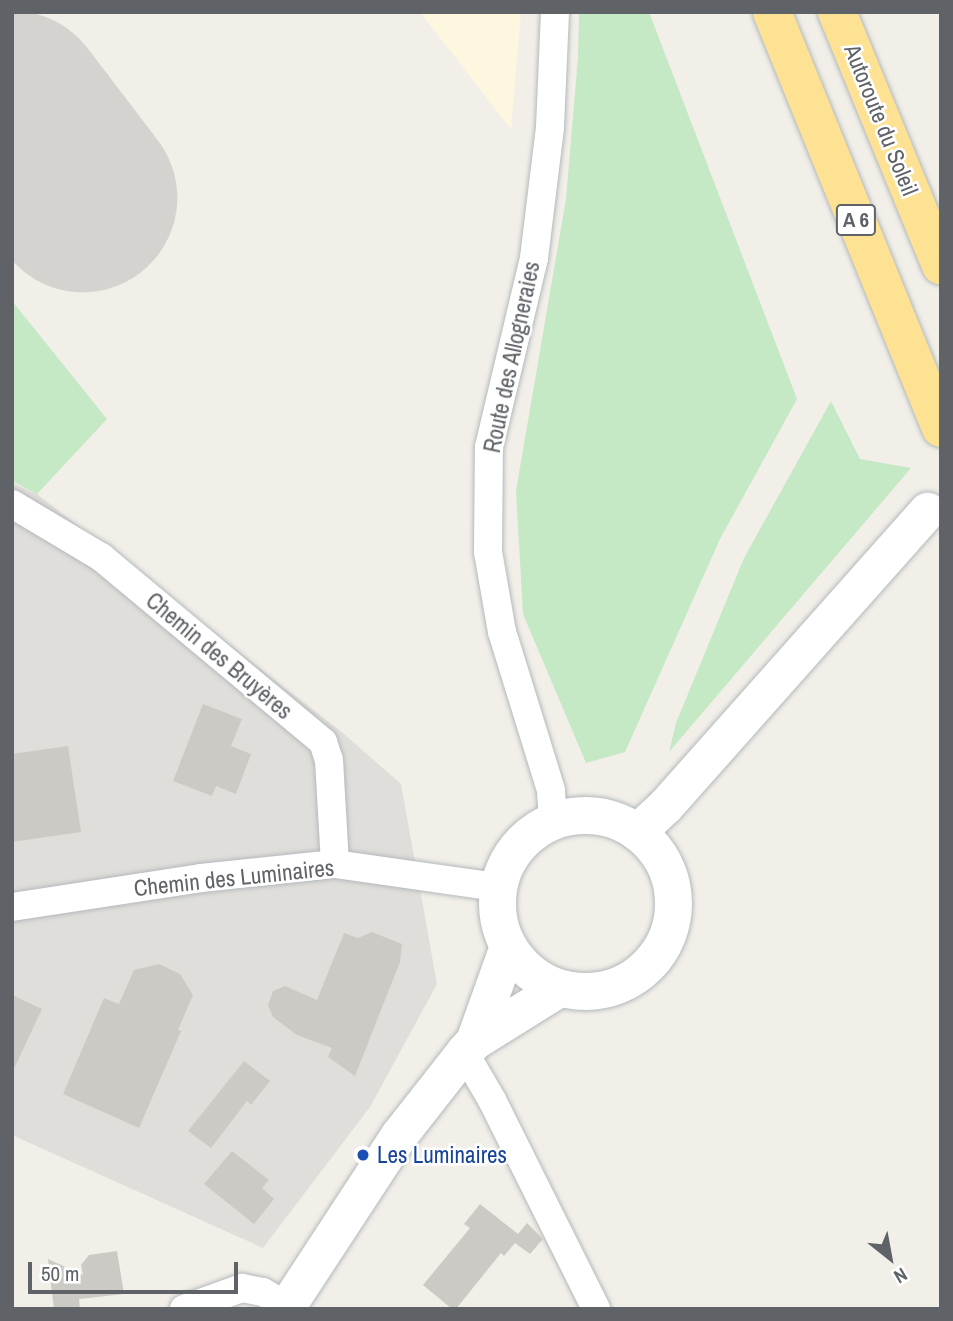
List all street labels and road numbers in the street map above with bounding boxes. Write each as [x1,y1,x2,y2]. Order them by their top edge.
street label: Autoroute du Soleil [838,40,924,200]
road number: A 6 [835,202,877,238]
street label: Route des Allogneraies [478,258,546,456]
street label: Chemin des Bruyères [140,587,298,725]
street label: Chemin des Luminaires [132,854,336,902]

